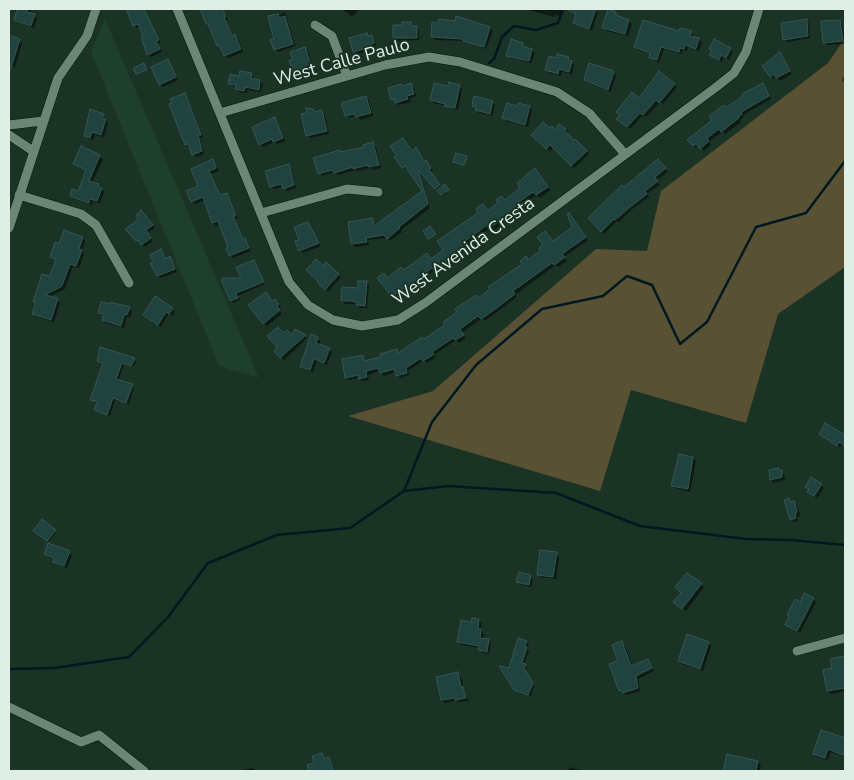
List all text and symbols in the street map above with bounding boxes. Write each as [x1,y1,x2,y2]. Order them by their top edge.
street label: West Calle Paulo [272,34,412,92]
street label: West Avenida Cresta [389,193,539,311]

